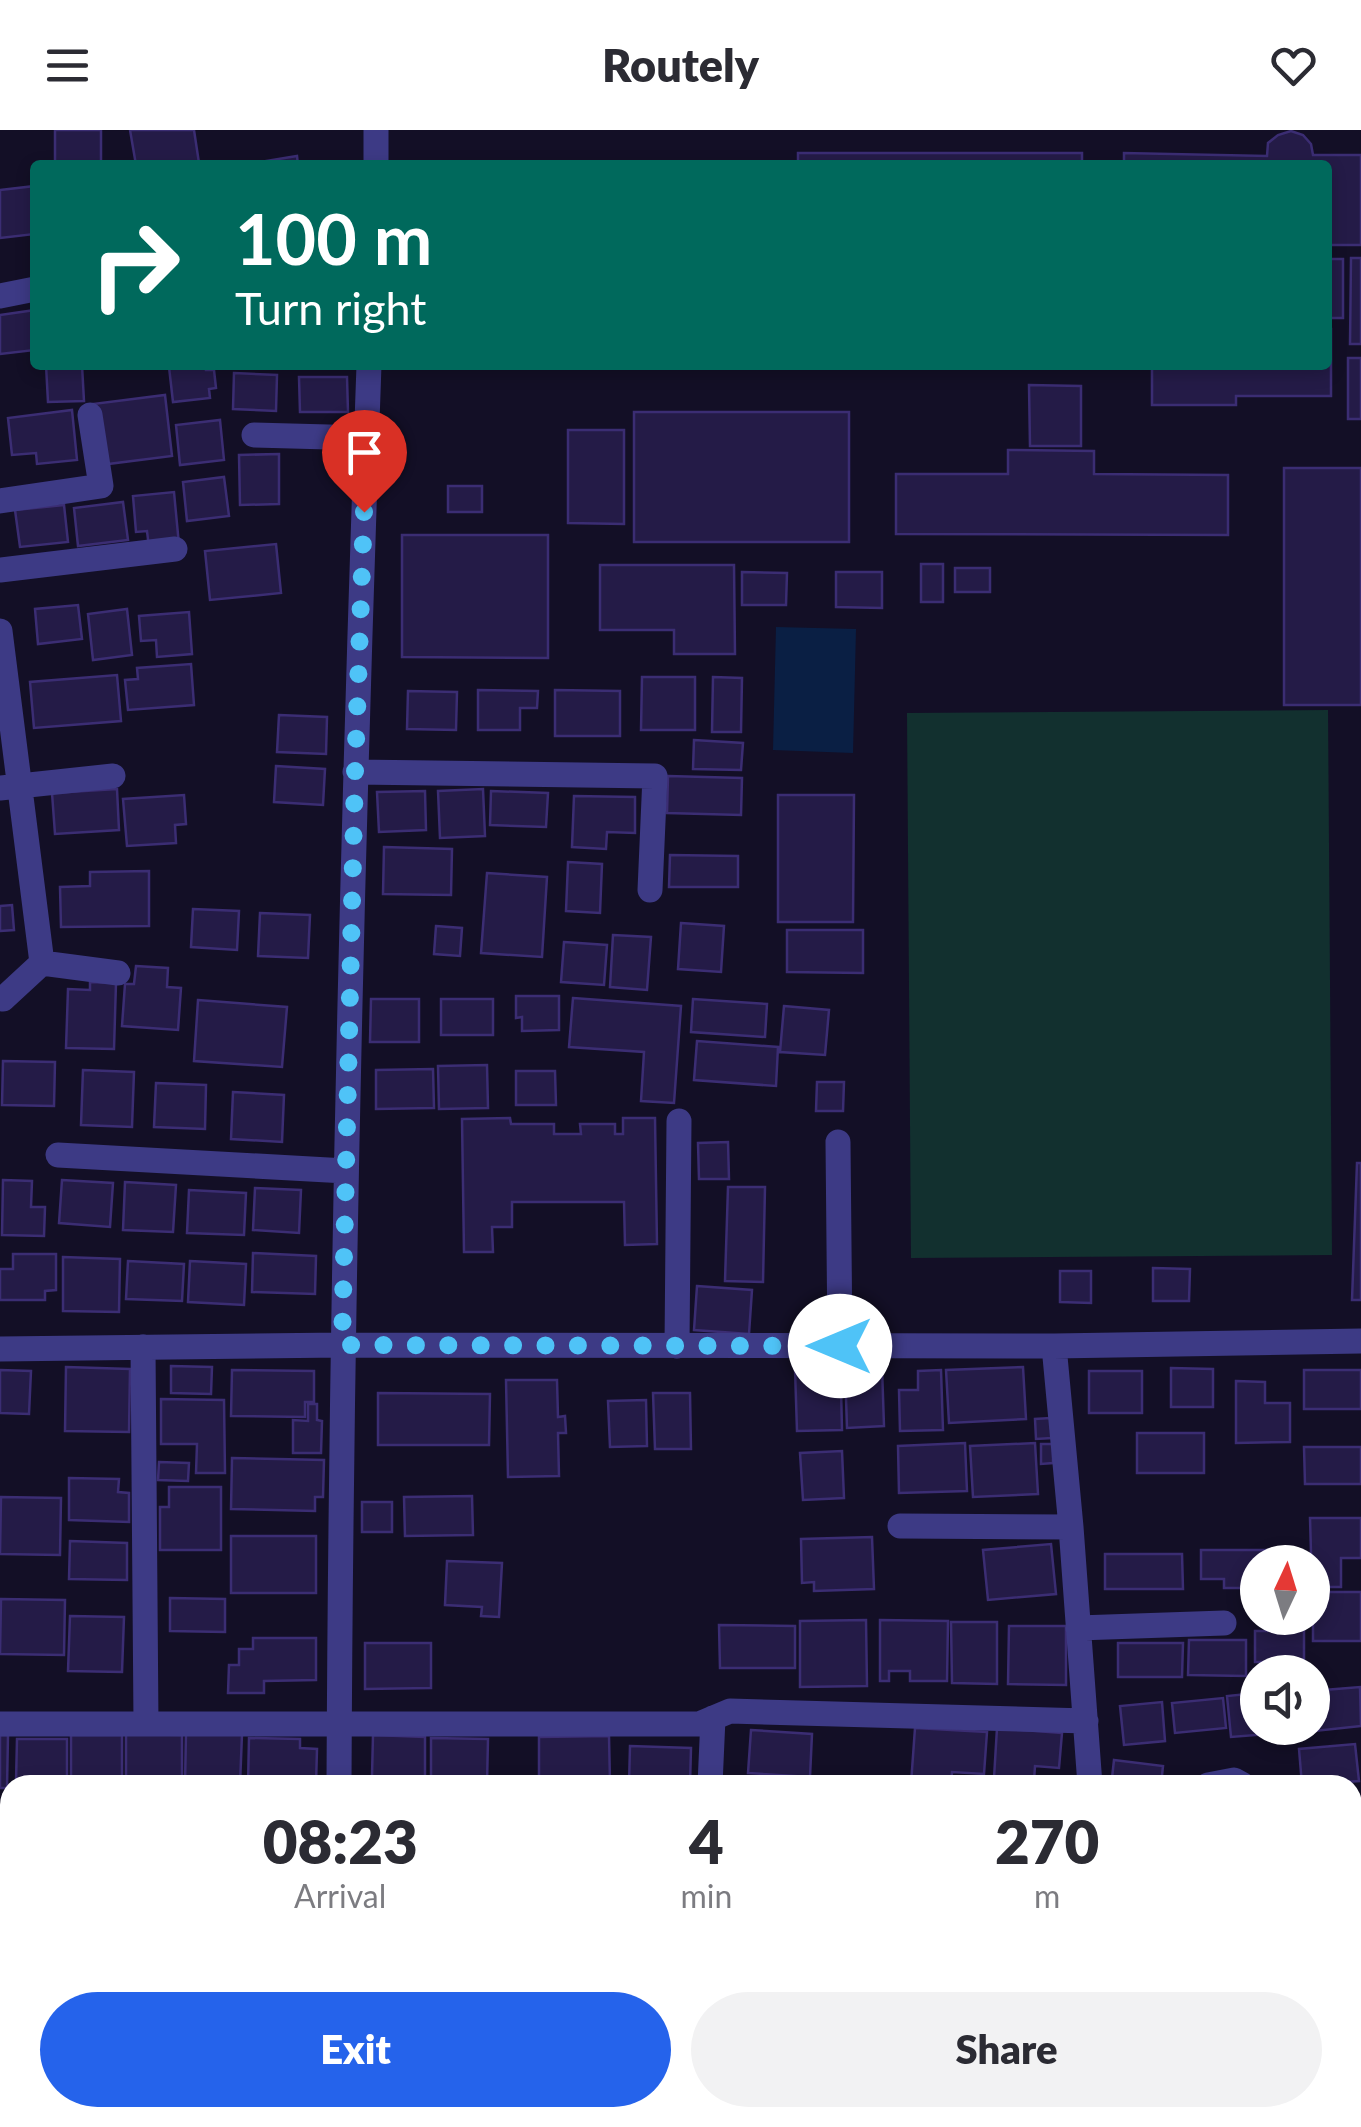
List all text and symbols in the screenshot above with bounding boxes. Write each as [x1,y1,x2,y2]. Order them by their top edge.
icon: menu [40,38,95,93]
text: Routely [602,38,759,92]
icon: heart [1266,38,1321,93]
text: 100 m [235,196,432,280]
icon: right [70,200,200,330]
text: Turn right [235,281,426,335]
pin [322,410,407,513]
icon: arrive [337,425,392,480]
position arrow [788,1294,892,1398]
north arrow [1240,1545,1330,1635]
map controls [1240,1545,1330,1745]
button: sound [1240,1655,1330,1745]
text: 08:23 [263,1805,418,1877]
text: 4 [689,1805,724,1877]
text: 270 [995,1805,1099,1877]
text: Arrival [294,1876,386,1915]
text: min [680,1876,732,1915]
text: m [1034,1876,1060,1915]
button: Exit [40,1992,671,2107]
button: Share [691,1992,1322,2107]

